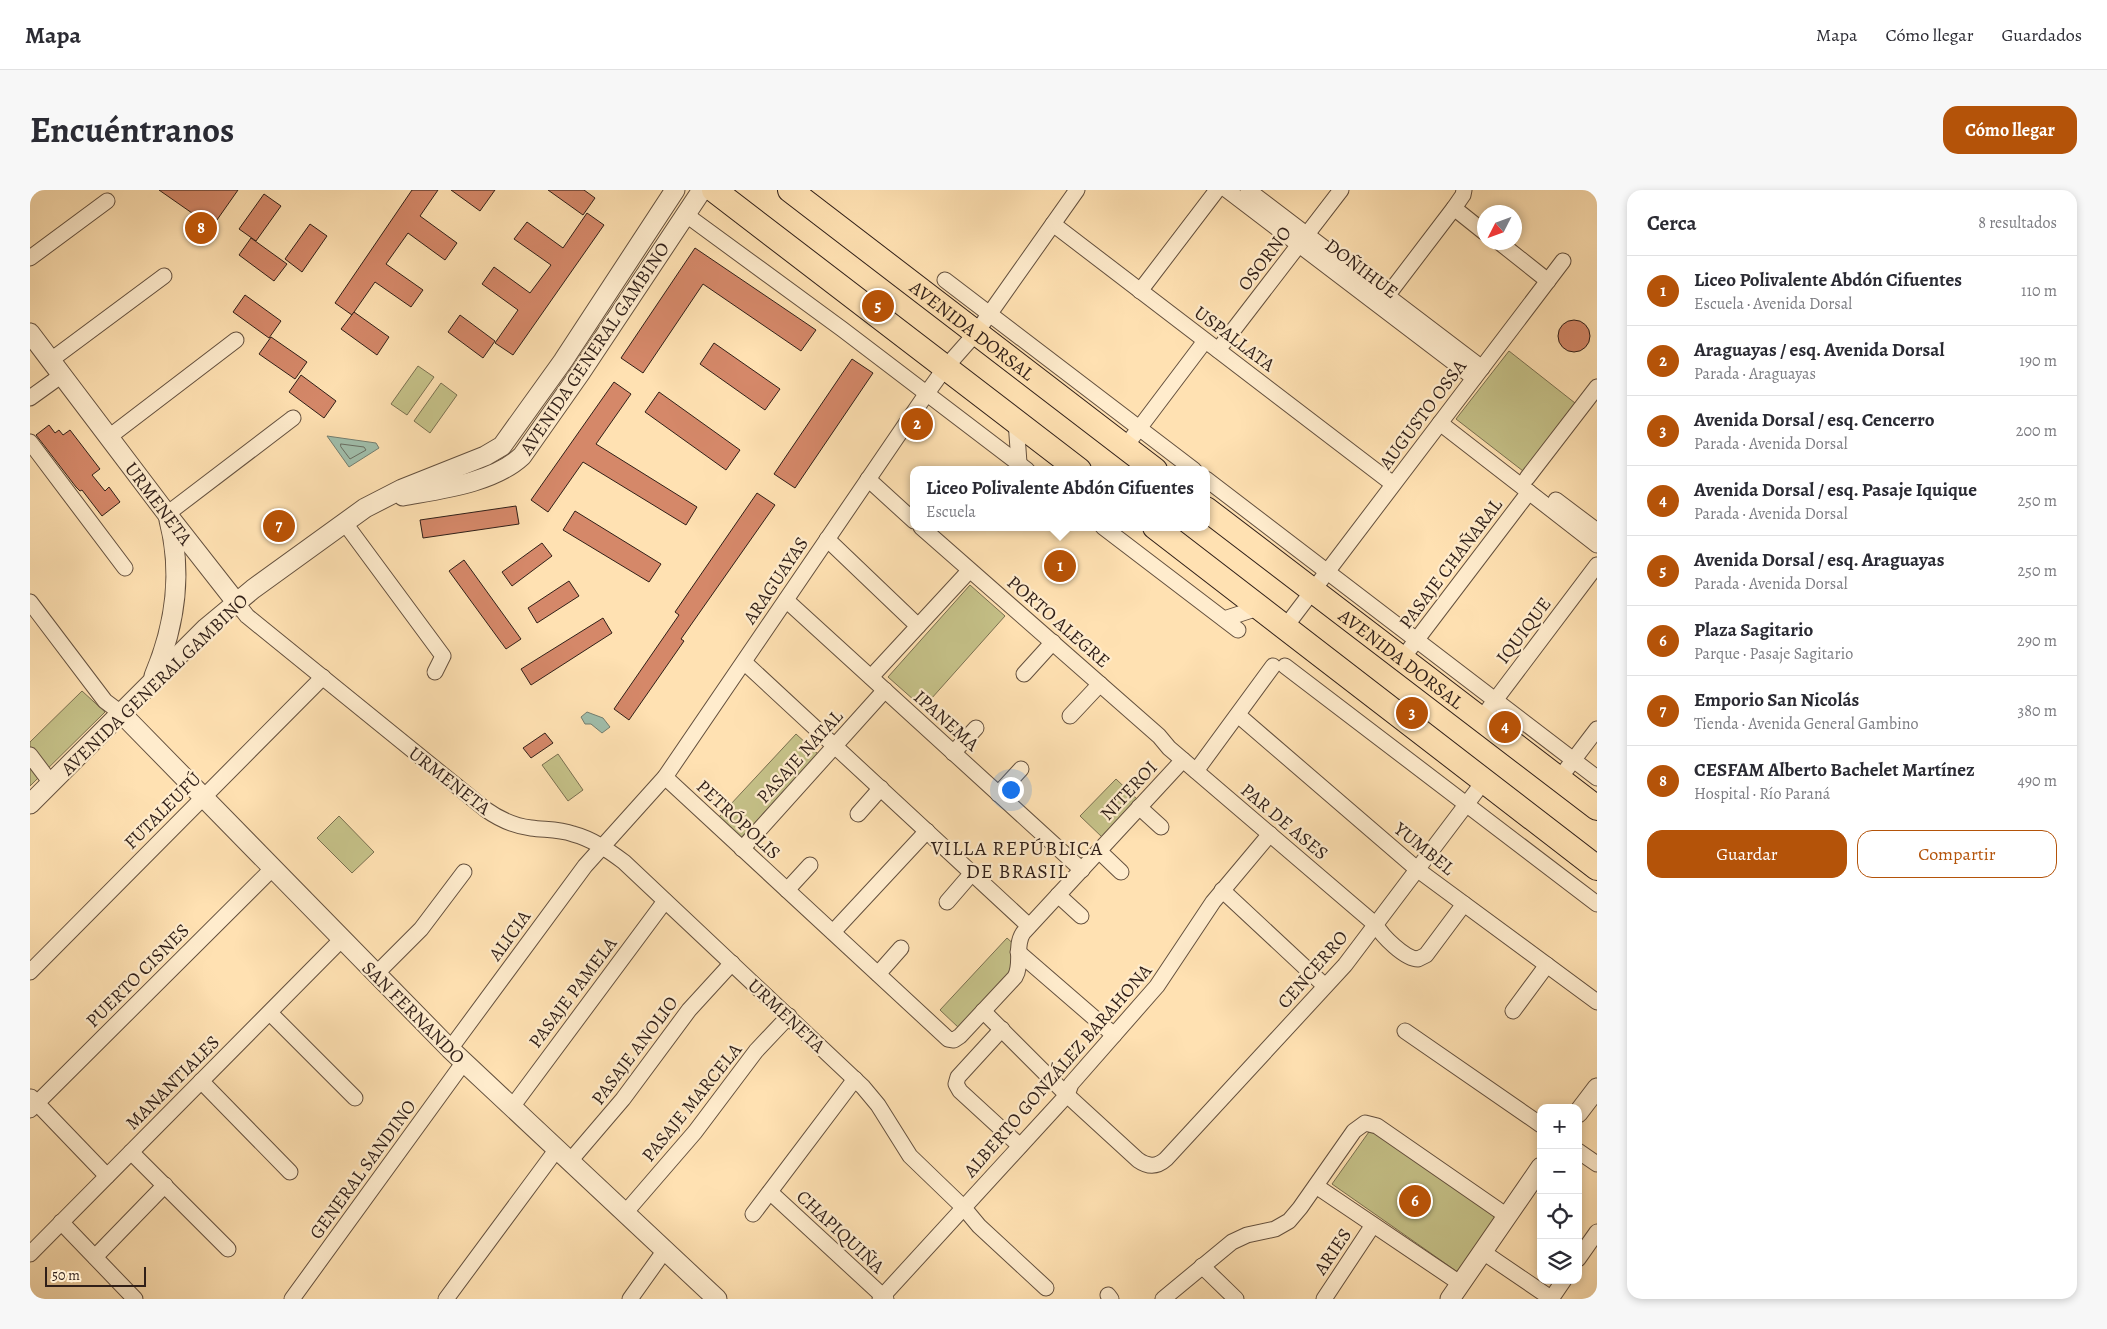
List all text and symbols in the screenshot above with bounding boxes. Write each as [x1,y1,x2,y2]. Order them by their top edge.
text: Mapa [25,19,81,51]
text: Mapa [1816,23,1857,47]
text: Cómo llegar [1885,23,1974,47]
text: Guardados [2002,23,2082,47]
text: Encuéntranos [30,106,234,154]
button: Cómo llegar [1943,106,2077,154]
north arrow [1477,205,1522,250]
pin: 8 [185,209,217,247]
text: Cerca [1647,209,1697,237]
text: 8 resultados [1978,212,2057,234]
street label: OSORNO [1232,221,1298,296]
street label: DOÑIHUE [1319,233,1403,305]
street label: AVENIDA GENERAL GAMBINO [513,237,676,461]
text: Liceo Polivalente Abdón Cifuentes [1694,267,1962,293]
street label: AVENIDA DORSAL [903,274,1040,387]
text: 1 [1660,280,1666,302]
text: 110 m [2021,280,2057,302]
pin: 5 [862,287,894,325]
text: Escuela · Avenida Dorsal [1694,293,1852,315]
street label: USPALLATA [1189,300,1281,378]
text: Araguayas / esq. Avenida Dorsal [1694,337,1944,363]
text: 2 [1659,350,1667,372]
text: 190 m [2019,350,2057,372]
street label: AUGUSTO OSSA [1372,354,1473,476]
text: Parada · Araguayas [1694,363,1816,385]
pin: 2 [901,405,933,443]
text: Avenida Dorsal / esq. Cencerro [1694,407,1935,433]
text: 3 [1660,420,1666,442]
text: 200 m [2016,420,2057,442]
text: Parada · Avenida Dorsal [1694,433,1848,455]
street label: URMENETA [118,457,199,551]
popup [910,466,1210,531]
text: Liceo Polivalente Abdón Cifuentes [926,475,1194,501]
text: Avenida Dorsal / esq. Pasaje Iquique [1694,477,1977,503]
text: 4 [1659,490,1667,512]
text: 250 m [2018,490,2057,512]
street label: PASAJE CHAÑARAL [1393,493,1509,634]
text: Escuela [926,501,976,523]
text: Parada · Avenida Dorsal [1694,503,1848,525]
pin: 7 [263,507,295,545]
street label: ARAGUAYAS [737,532,815,630]
pin: 1 [1044,547,1076,585]
text: Avenida Dorsal / esq. Araguayas [1694,547,1944,573]
text: 5 [1660,560,1666,582]
text: 250 m [2018,560,2057,582]
street label: PORTO ALEGRE [1001,570,1116,674]
text: Parada · Avenida Dorsal [1694,573,1848,595]
street label: AVENIDA GENERAL GAMBINO [55,588,254,782]
street label: IQUIQUE [1490,592,1557,669]
street label: AVENIDA DORSAL [1332,603,1469,716]
text: Plaza Sagitario [1694,617,1813,643]
text: 6 [1659,630,1667,652]
text: 290 m [2017,630,2057,652]
text: Parque · Pasaje Sagitario [1694,643,1853,665]
street label: IPANEMA [908,684,985,758]
text: Emporio San Nicolás [1694,687,1859,713]
pin: 3 [1396,694,1428,732]
text: 7 [1660,700,1666,722]
text: 380 m [2018,700,2057,722]
street label: PASAJE NATAL [751,704,849,809]
pin: 4 [1489,708,1521,746]
text: Tienda · Avenida General Gambino [1694,713,1918,735]
street label: URMENETA [403,740,497,822]
street label: NITEROI [1094,755,1163,826]
text: CESFAM Alberto Bachelet Martínez [1694,757,1975,783]
street label: FUTALEUFÚ [118,766,207,855]
text: 8 [1659,770,1667,792]
text: 490 m [2017,770,2057,792]
street label: PETRÓPOLIS [691,774,786,866]
your location [998,777,1024,803]
street label: PAR DE ASES [1235,777,1334,866]
text: Hospital · Río Paraná [1694,783,1830,805]
street label: YUMBEL [1388,816,1461,882]
button: Guardar [1647,830,1847,878]
button: Compartir [1857,830,2057,878]
district label: VILLA REPÚBLICA DE BRASIL [930,835,1103,885]
street label: ALICIA [482,904,538,967]
street label: PUERTO CISNES [80,918,195,1033]
street label: CENCERRO [1271,925,1354,1014]
street label: PASAJE PAMELA [522,931,624,1053]
street label: SAN FERNANDO [356,955,471,1070]
street label: ALBERTO GONZÁLEZ BARAHONA [957,958,1158,1184]
street label: URMENETA [742,973,832,1059]
street label: PASAJE ANOLIO [585,991,684,1110]
street label: MANANTIALES [120,1030,226,1136]
street label: PASAJE MARCELA [636,1037,748,1168]
street label: GENERAL SANDINO [303,1094,422,1245]
map controls [1537,1104,1582,1284]
button: + [1537,1104,1582,1149]
button: − [1537,1149,1582,1194]
pin: 6 [1399,1182,1431,1220]
street label: CHAPIQUIÑA [790,1184,891,1280]
button: locate [1537,1194,1582,1239]
street label: ARIES [1307,1223,1358,1281]
button: layers [1537,1239,1582,1284]
scale bar [45,1264,146,1287]
text: 50 m [52,1266,80,1285]

